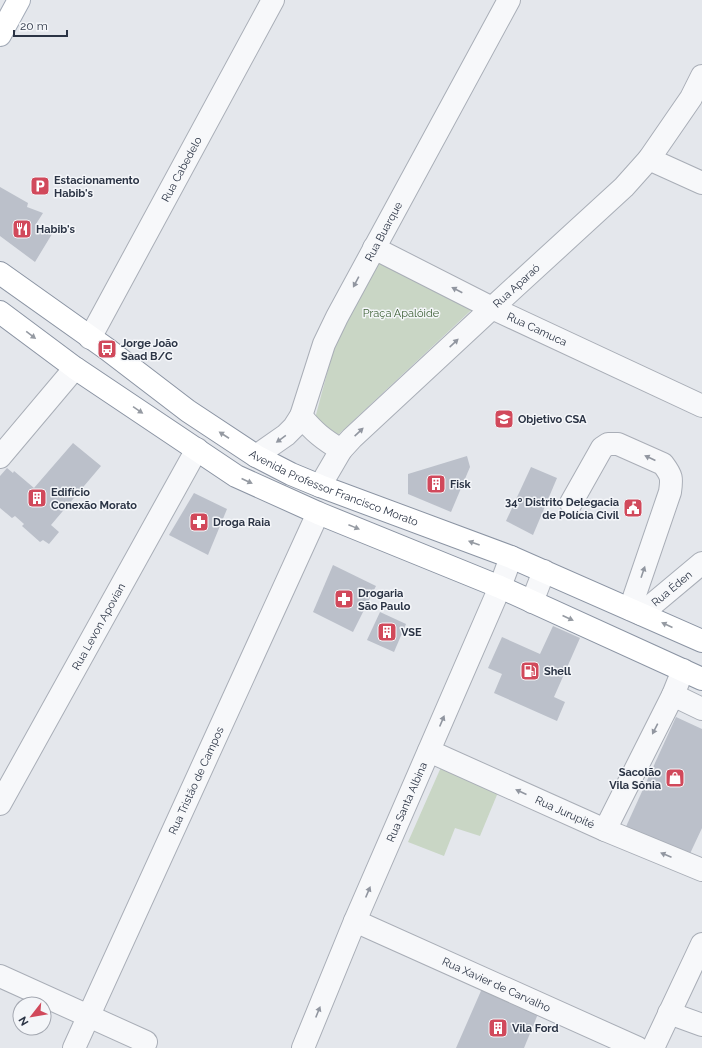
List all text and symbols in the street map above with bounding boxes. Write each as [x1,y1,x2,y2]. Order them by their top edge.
scale bar [14,12,67,38]
text: 20 m [20,19,48,33]
street label: Rua Cabedelo [159,134,205,204]
place label: Estacionamento Habib's [54,174,140,200]
parking icon: Estacionamento Habib's [29,175,51,197]
street label: Rua Buarque [363,199,406,264]
restaurant icon: Habib's [11,218,33,240]
place label: Habib's [36,223,75,236]
street label: Rua Aparaó [491,261,543,311]
one-way arrow [352,277,359,288]
one-way arrow [451,287,463,293]
park label: Praça Apalóide [363,307,440,320]
street label: Rua Camuca [505,310,569,349]
one-way arrow [26,331,37,340]
place label: Jorge João Saad B/C [121,337,178,363]
bus stop icon: Jorge João Saad B/C [96,338,118,360]
one-way arrow [449,338,459,348]
one-way arrow [133,406,143,414]
school or university icon: Objetivo CSA [493,408,515,430]
place label: Objetivo CSA [518,413,587,426]
one-way arrow [354,427,364,437]
one-way arrow [219,431,230,439]
one-way arrow [276,434,286,442]
street label: Avenida Professor Francisco Morato [247,447,420,529]
one-way arrow [644,455,655,461]
building icon: Fisk [425,473,447,495]
one-way arrow [241,478,252,484]
place label: Fisk [450,478,472,491]
place label: Edifício Conexão Morato [51,486,137,512]
building icon: Edifício Conexão Morato [26,487,48,509]
place label: 34º Distrito Delegacia de Polícia Civil [505,496,620,522]
public building icon: 34º Distrito Delegacia de Polícia Civil [622,497,644,519]
pharmacy icon: Droga Raia [188,511,210,533]
place label: Droga Raia [213,516,270,529]
one-way arrow [349,525,361,531]
one-way arrow [468,540,480,546]
one-way arrow [640,566,646,578]
street label: Rua Éden [649,568,695,609]
street label: Rua Levon Apovian [70,581,128,673]
place label: Drogaria São Paulo [358,587,411,613]
pharmacy icon: Drogaria São Paulo [333,588,355,610]
one-way arrow [562,615,574,621]
building icon: VSE [376,621,398,643]
one-way arrow [661,622,672,628]
place label: VSE [401,626,422,639]
fuel station icon: Shell [519,660,541,682]
place label: Shell [544,665,571,678]
one-way arrow [439,715,445,727]
one-way arrow [652,724,658,735]
street label: Rua Tristão de Campos [166,725,227,837]
street label: Rua Santa Albina [384,760,430,844]
place label: Sacolão Vila Sônia [609,766,661,792]
shop icon: Sacolão Vila Sônia [664,767,686,789]
one-way arrow [516,789,527,795]
street label: Rua Jurupité [533,794,597,832]
one-way arrow [660,852,672,858]
one-way arrow [364,886,371,898]
street label: Rua Xavier de Carvalho [440,955,553,1015]
north arrow [12,996,52,1036]
one-way arrow [315,1005,321,1017]
text: N [16,1014,32,1028]
building icon: Vila Ford [487,1017,509,1039]
place label: Vila Ford [512,1022,559,1035]

